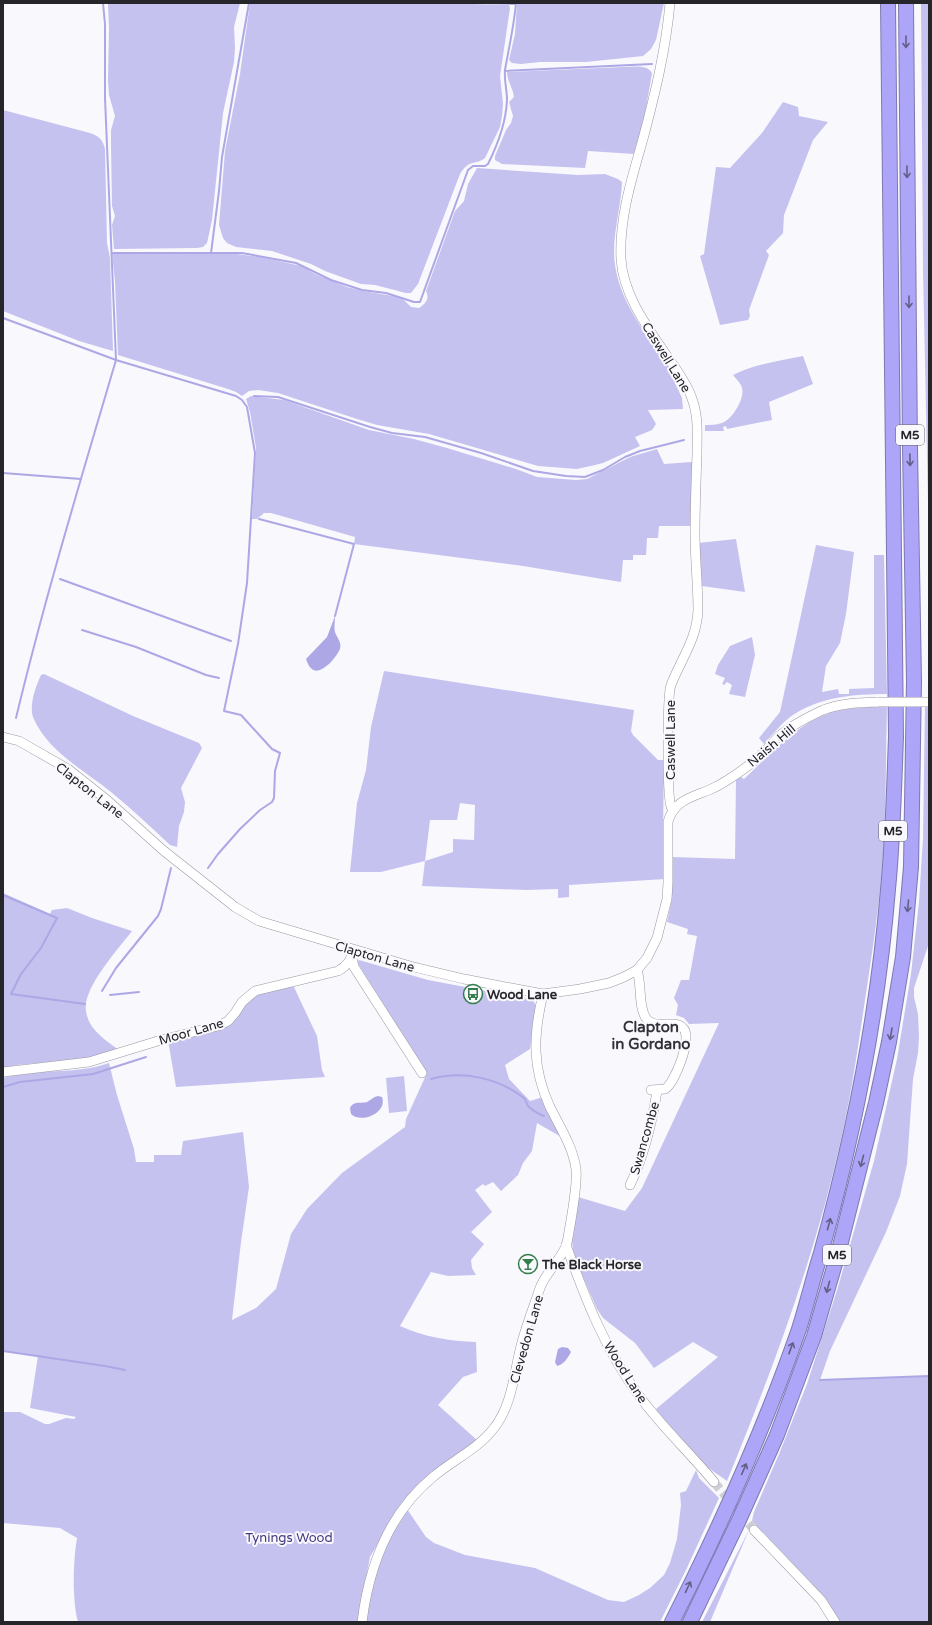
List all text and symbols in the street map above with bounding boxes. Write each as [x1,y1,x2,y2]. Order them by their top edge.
one-way arrow [902,35,910,48]
one-way arrow [903,165,911,178]
one-way arrow [905,295,913,308]
street label: Caswell Lane [638,319,694,396]
road number: M5 [896,425,924,445]
one-way arrow [906,453,914,466]
street label: Caswell Lane [663,700,679,780]
street label: Naish Hill [744,721,799,771]
street label: Clapton Lane [52,759,127,822]
road number: M5 [879,821,907,841]
one-way arrow [905,899,912,912]
street label: Clapton Lane [333,938,416,976]
bus stop icon: Wood Lane [462,983,484,1005]
place label: Wood Lane [487,987,558,1003]
street label: Moor Lane [157,1015,226,1049]
district label: Clapton in Gordano [612,1018,690,1053]
one-way arrow [887,1027,895,1040]
street label: Swancombe [627,1100,663,1177]
one-way arrow [857,1154,865,1167]
one-way arrow [826,1218,833,1231]
road number: M5 [823,1245,851,1265]
bar icon: The Black Horse [517,1253,539,1275]
place label: The Black Horse [541,1257,642,1273]
one-way arrow [824,1280,832,1293]
street label: Clevedon Lane [507,1293,547,1385]
street label: Wood Lane [600,1339,650,1406]
one-way arrow [788,1343,796,1355]
one-way arrow [741,1464,748,1476]
park label: Tynings Wood [245,1530,333,1546]
one-way arrow [685,1581,692,1593]

